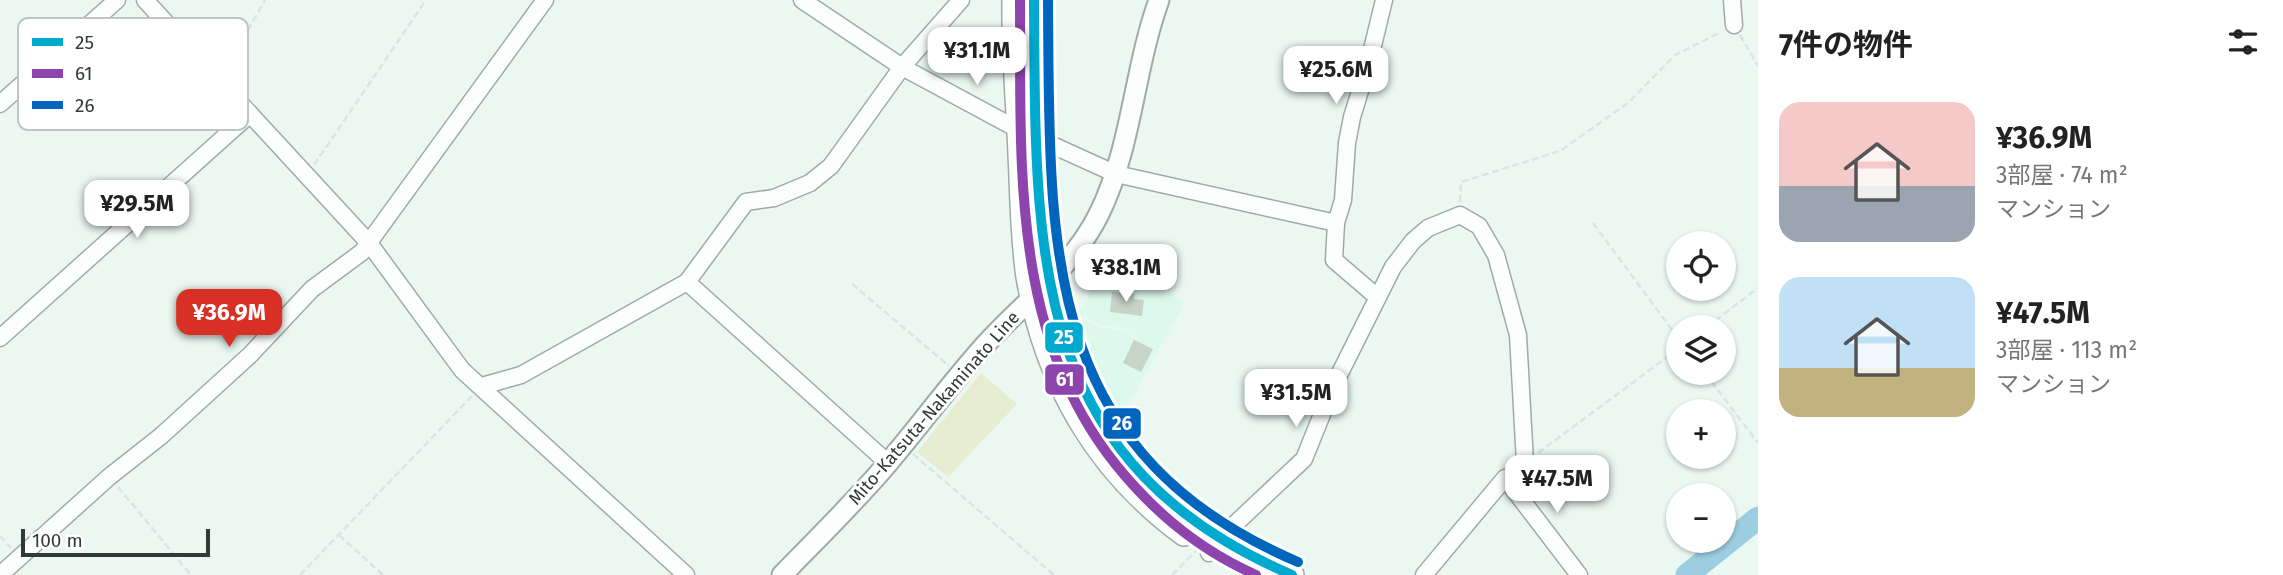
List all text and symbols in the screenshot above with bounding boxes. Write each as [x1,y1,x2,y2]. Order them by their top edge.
legend [18,18,248,130]
icon: filters [2224,23,2262,61]
text: 7件の物件 [1779,27,1913,63]
pin: ¥31.1M [920,28,1034,87]
text: 25 [75,31,94,54]
text: ¥31.1M [944,36,1010,64]
pin: ¥25.6M [1279,46,1393,106]
text: ¥25.6M [1299,55,1373,83]
text: 61 [75,62,92,85]
text: 26 [75,94,95,117]
text: ¥36.9M [1996,120,2092,156]
icon: home [1835,130,1919,214]
text: 3部屋 · 74 m² [1996,161,2128,189]
pin: ¥29.5M [80,180,194,240]
text: ¥29.5M [100,189,174,217]
text: マンション [1996,195,2111,223]
map controls [1666,231,1736,553]
button: locate [1666,231,1736,301]
pin: ¥38.1M [1069,244,1183,304]
text: ¥38.1M [1091,253,1161,281]
pin: ¥36.9M [172,290,286,349]
text: ¥47.5M [1996,295,2090,331]
text: ¥36.9M [192,298,266,326]
icon: home [1835,305,1919,389]
street label: Mito-Katsuta-Nakaminato Line [844,307,1024,509]
button: layers [1666,315,1736,385]
line badge: 25 [1044,321,1084,354]
text: 25 [1054,326,1074,349]
text: 3部屋 · 113 m² [1996,336,2137,364]
line badge: 61 [1044,363,1085,396]
text: 61 [1056,368,1074,391]
pin: ¥31.5M [1239,370,1353,429]
text: マンション [1996,370,2111,398]
text: ¥31.5M [1260,378,1332,406]
button: + [1666,399,1736,469]
line badge: 26 [1102,407,1142,440]
text: 26 [1112,412,1133,435]
pin: ¥47.5M [1500,456,1614,515]
text: ¥47.5M [1521,464,1593,492]
button: − [1666,483,1736,553]
scale bar [21,526,210,558]
text: 100 m [32,529,83,552]

